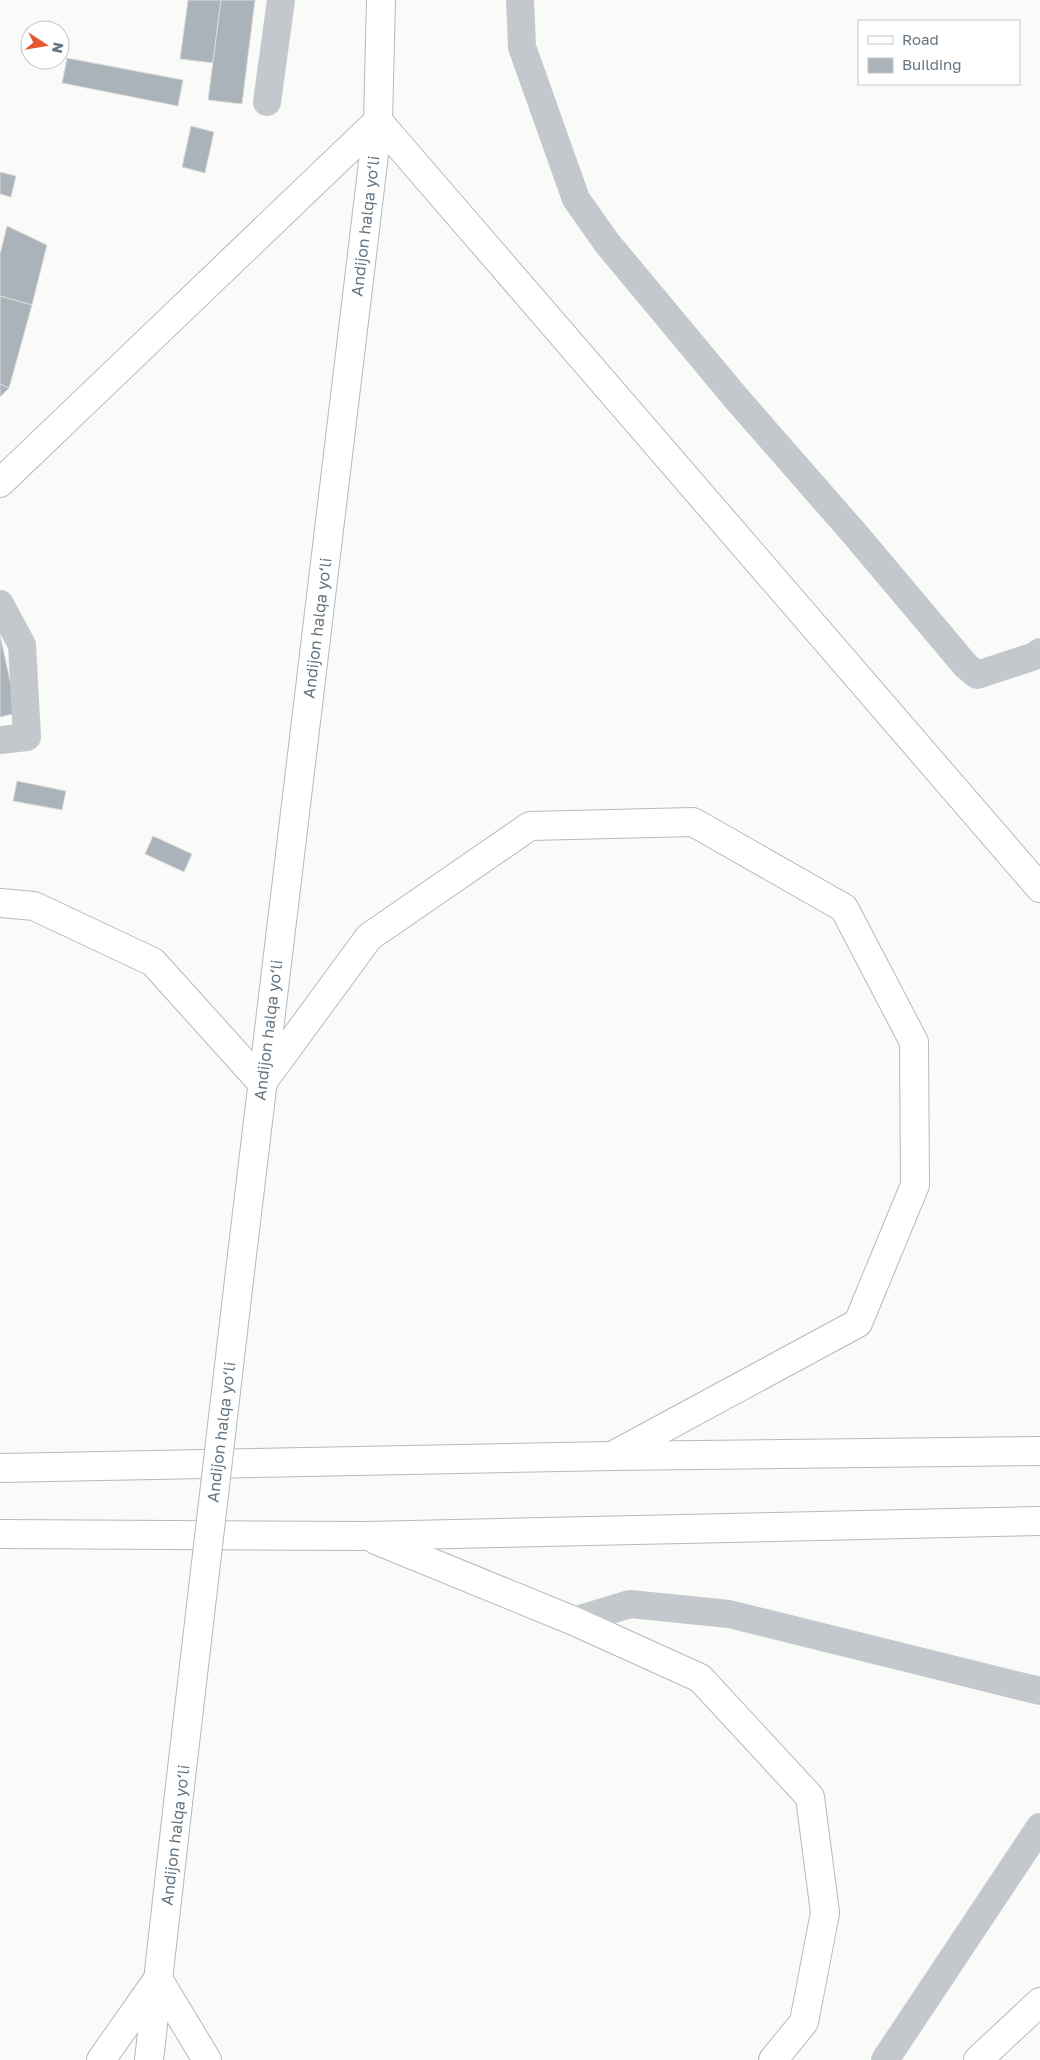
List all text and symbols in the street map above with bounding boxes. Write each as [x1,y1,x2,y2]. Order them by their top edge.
north arrow [20,20,70,70]
legend [858,20,1020,85]
text: Road [902,30,939,48]
text: N [49,41,68,55]
text: Building [902,55,962,73]
street label: Andijon halqa yo‘li [346,155,384,297]
street label: Andijon halqa yo‘li [298,557,336,699]
street label: Andijon halqa yo‘li [249,959,287,1101]
street label: Andijon halqa yo‘li [202,1361,240,1503]
street label: Andijon halqa yo‘li [156,1764,194,1906]

